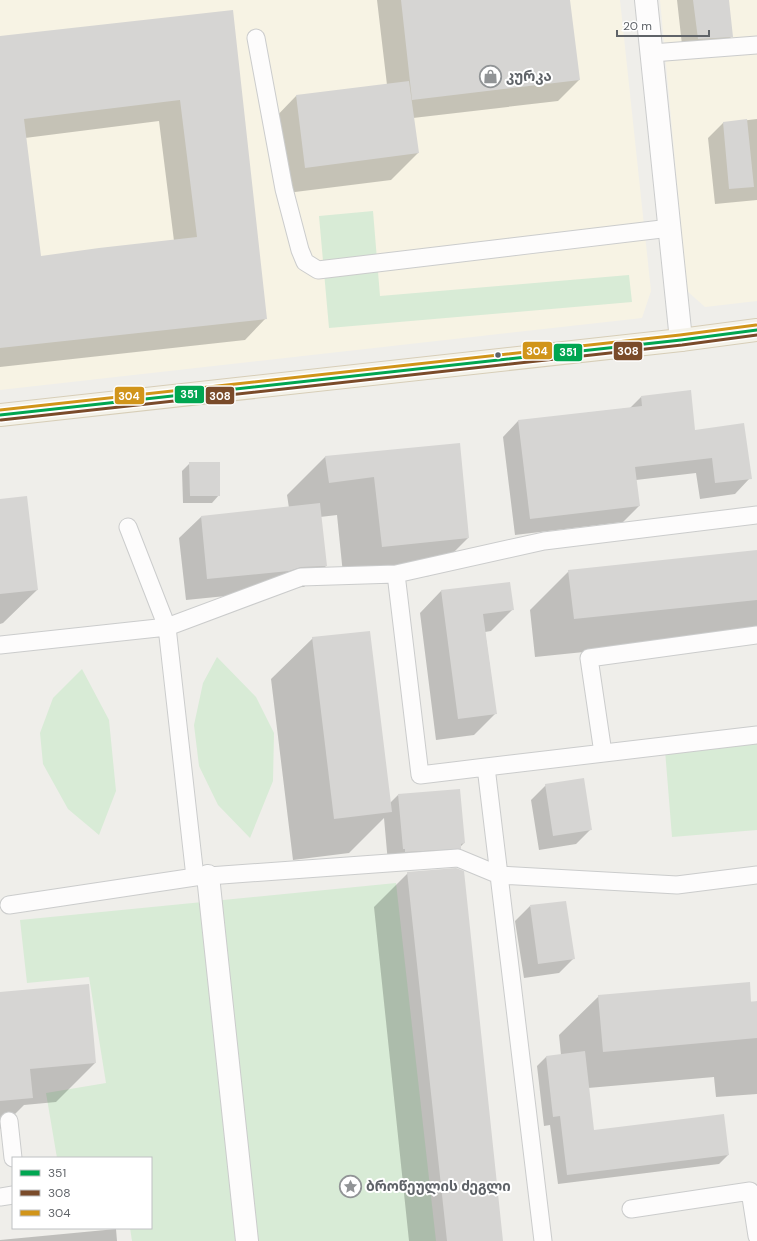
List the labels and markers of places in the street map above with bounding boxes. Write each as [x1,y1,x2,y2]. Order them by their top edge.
shop icon: კურკა [477,63,503,89]
place label: კურკა [506,67,552,85]
unlabelled marker [493,350,503,360]
place icon: ბროწეულის ძეგლი [337,1173,363,1199]
place label: ბროწეულის ძეგლი [366,1177,511,1195]

